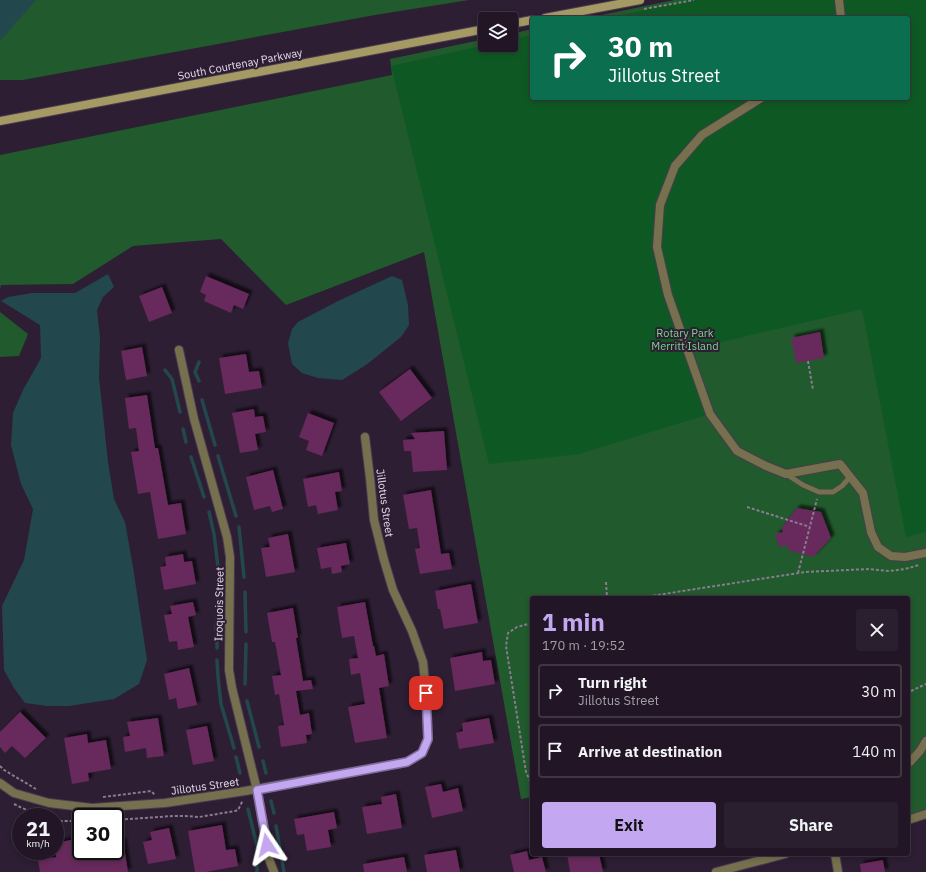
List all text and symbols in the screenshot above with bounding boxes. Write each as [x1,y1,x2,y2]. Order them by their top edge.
map controls [478,12,518,52]
button: layers [478,12,518,52]
text: 30 m [608,28,673,65]
icon: right [542,32,594,84]
street label: South Courtenay Parkway [176,45,304,83]
text: Jillotus Street [608,64,720,87]
park label: Rotary Park Merritt Island [651,326,719,353]
street label: Jillotus Street [373,468,397,538]
street label: Iroquois Street [211,567,227,641]
text: 1 min [542,606,605,638]
button: close [856,609,898,651]
text: 170 m · 19:52 [542,637,625,654]
text: Turn right [578,673,647,692]
pin [409,676,443,710]
icon: right [544,680,566,702]
icon: arrive [415,682,437,704]
text: 30 m [861,682,896,701]
text: Jillotus Street [578,692,659,709]
icon: arrive [544,740,566,762]
text: Arrive at destination [578,742,722,761]
text: 140 m [852,742,896,761]
street label: Jillotus Street [170,774,240,798]
button: Exit [542,802,716,848]
button: Share [724,802,898,848]
speed limit sign: 30 [72,808,124,860]
text: 21 [26,815,50,842]
position arrow [246,824,288,866]
text: km/h [26,837,50,850]

